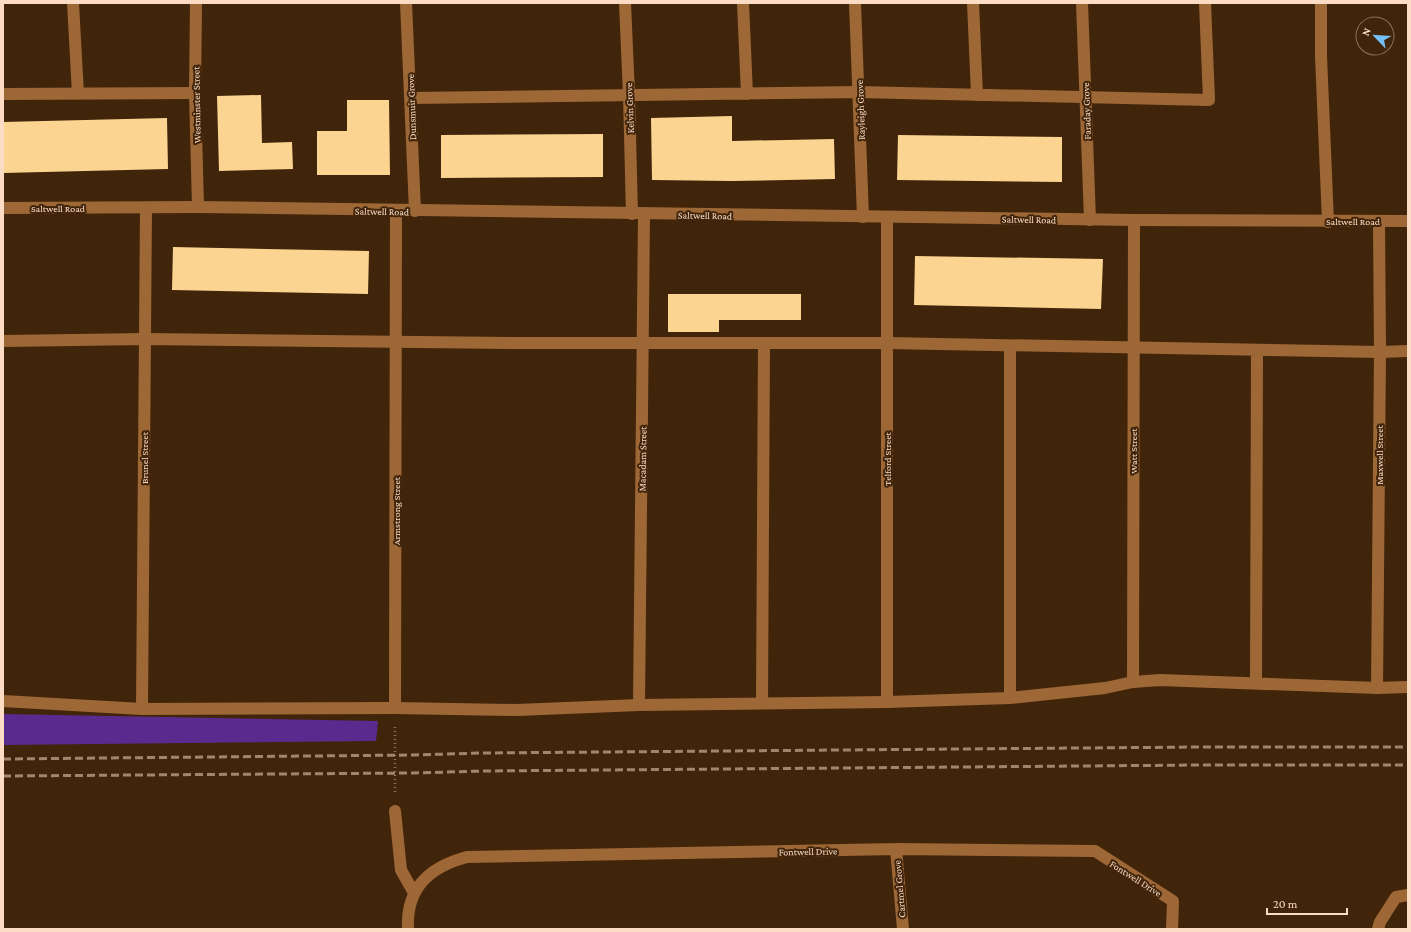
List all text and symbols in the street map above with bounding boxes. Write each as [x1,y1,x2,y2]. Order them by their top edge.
north arrow [1355,16,1395,56]
text: N [1359,25,1373,38]
street label: Westminster Street [190,66,203,144]
street label: Dunsmuir Grove [405,73,418,140]
street label: Rayleigh Grove [854,79,867,140]
street label: Kelvin Grove [623,82,636,133]
street label: Faraday Grove [1080,82,1093,140]
street label: Saltwell Road [31,203,86,214]
street label: Saltwell Road [355,206,410,217]
street label: Saltwell Road [678,210,733,221]
street label: Saltwell Road [1002,214,1057,225]
street label: Saltwell Road [1326,216,1381,227]
street label: Maxwell Street [1374,424,1385,485]
street label: Macadam Street [636,426,649,492]
street label: Watt Street [1128,428,1139,474]
street label: Brunel Street [139,431,150,484]
street label: Telford Street [882,431,893,486]
street label: Armstrong Street [391,476,402,545]
street label: Fontwell Drive [779,845,838,858]
street label: Fontwell Drive [1108,858,1164,899]
street label: Cartmel Grove [891,859,907,918]
scale bar [1267,890,1347,916]
text: 20 m [1273,897,1298,911]

